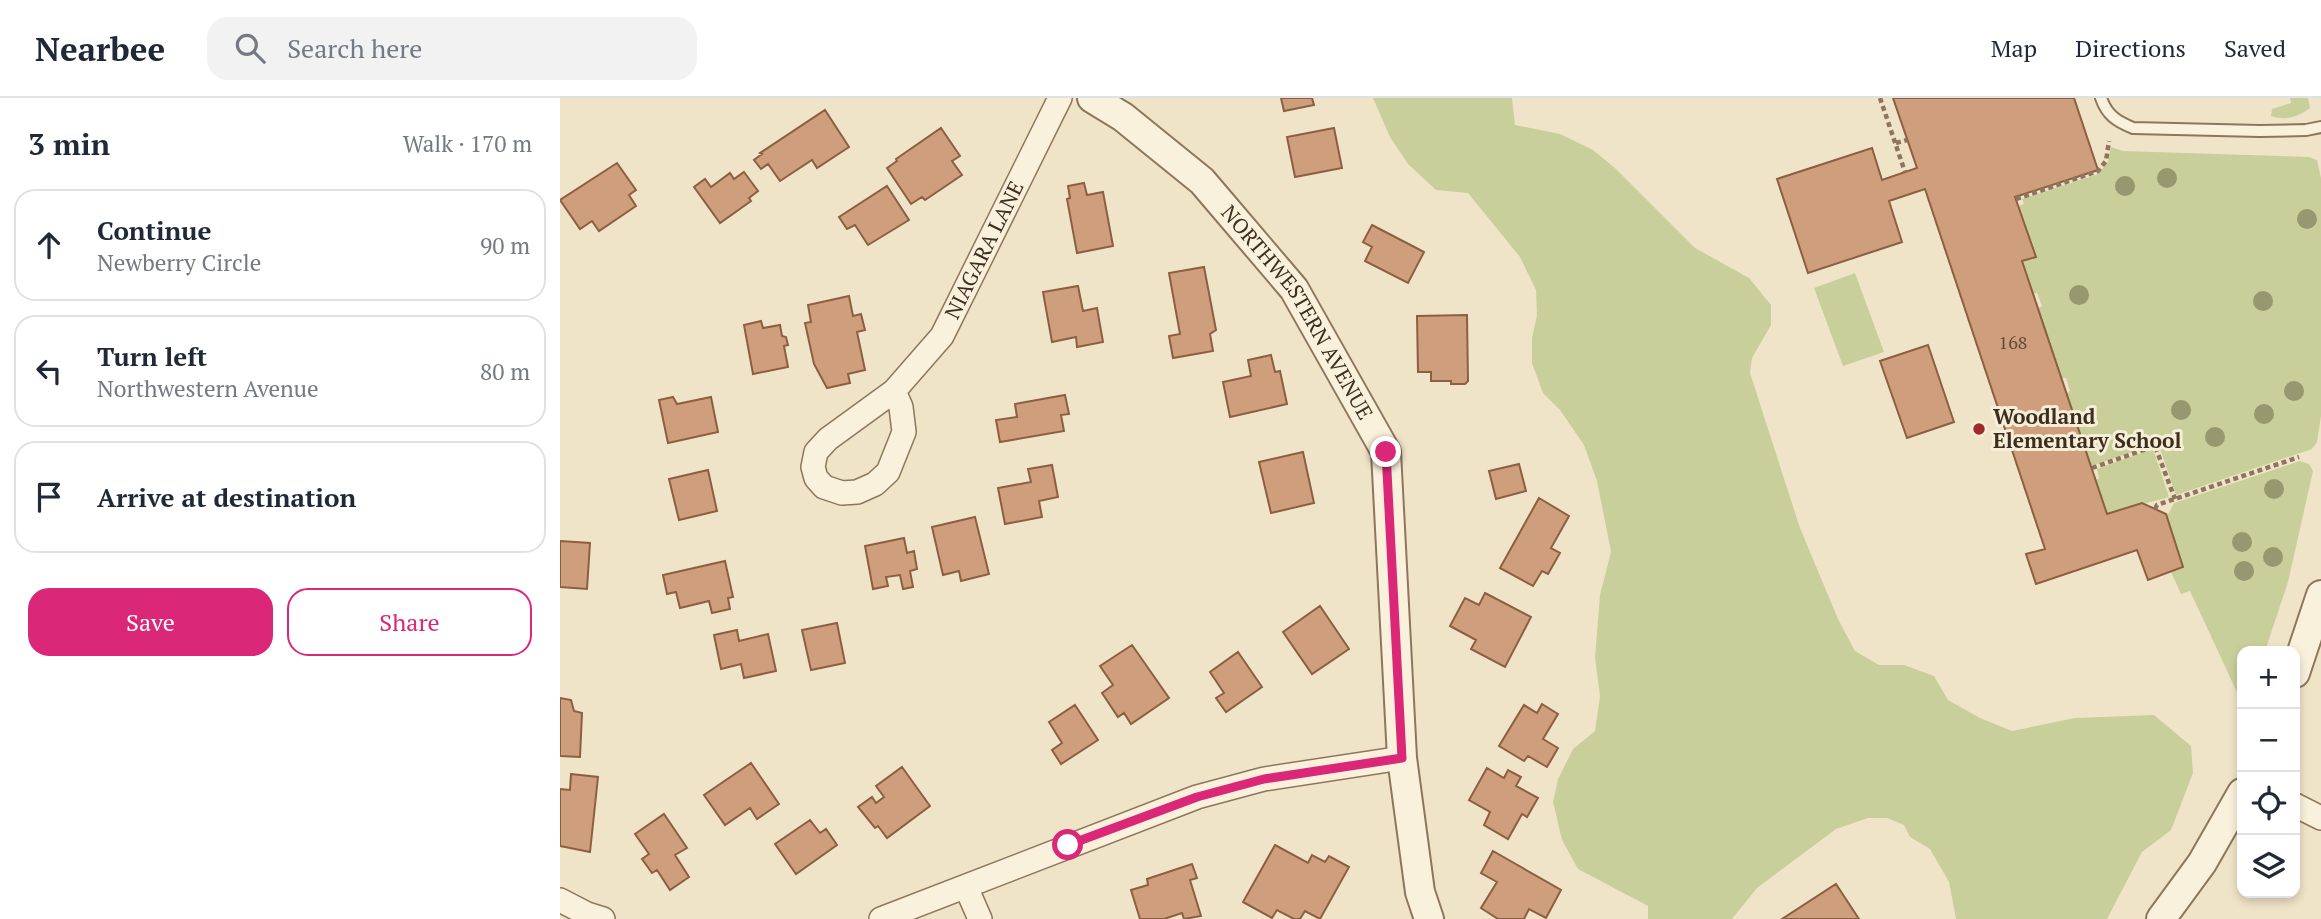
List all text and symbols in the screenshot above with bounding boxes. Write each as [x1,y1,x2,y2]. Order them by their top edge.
search box [207,17,697,80]
text: Nearbee [35,27,165,70]
icon: search [231,29,269,67]
text: Search here [287,31,422,65]
text: Map [1991,32,2037,64]
text: Directions [2075,32,2186,64]
text: Saved [2224,32,2286,64]
text: 3 min [28,124,110,164]
text: Walk · 170 m [403,128,532,159]
street label: NIAGARA LANE [938,176,1030,323]
street label: NORTHWESTERN AVENUE [1215,199,1380,424]
text: Continue [97,213,211,247]
icon: ahead [30,226,68,264]
text: 90 m [480,230,530,261]
text: Newberry Circle [97,247,261,278]
house number: 168 [1999,330,2027,354]
text: Turn left [97,339,207,373]
icon: left [30,352,68,390]
text: 80 m [480,356,530,387]
text: Northwestern Avenue [97,373,318,404]
place label: Woodland Elementary School [1993,402,2181,454]
marker: Woodland Elementary School [1971,421,1987,437]
route end [1370,436,1401,467]
icon: arrive [30,478,68,516]
text: Arrive at destination [97,480,356,514]
button: Save [28,588,273,656]
button: Share [287,588,532,656]
map controls [2237,646,2300,898]
button: + [2237,646,2300,709]
button: − [2237,709,2300,772]
button: locate [2237,772,2300,835]
route start [1052,829,1083,860]
button: layers [2237,835,2300,898]

